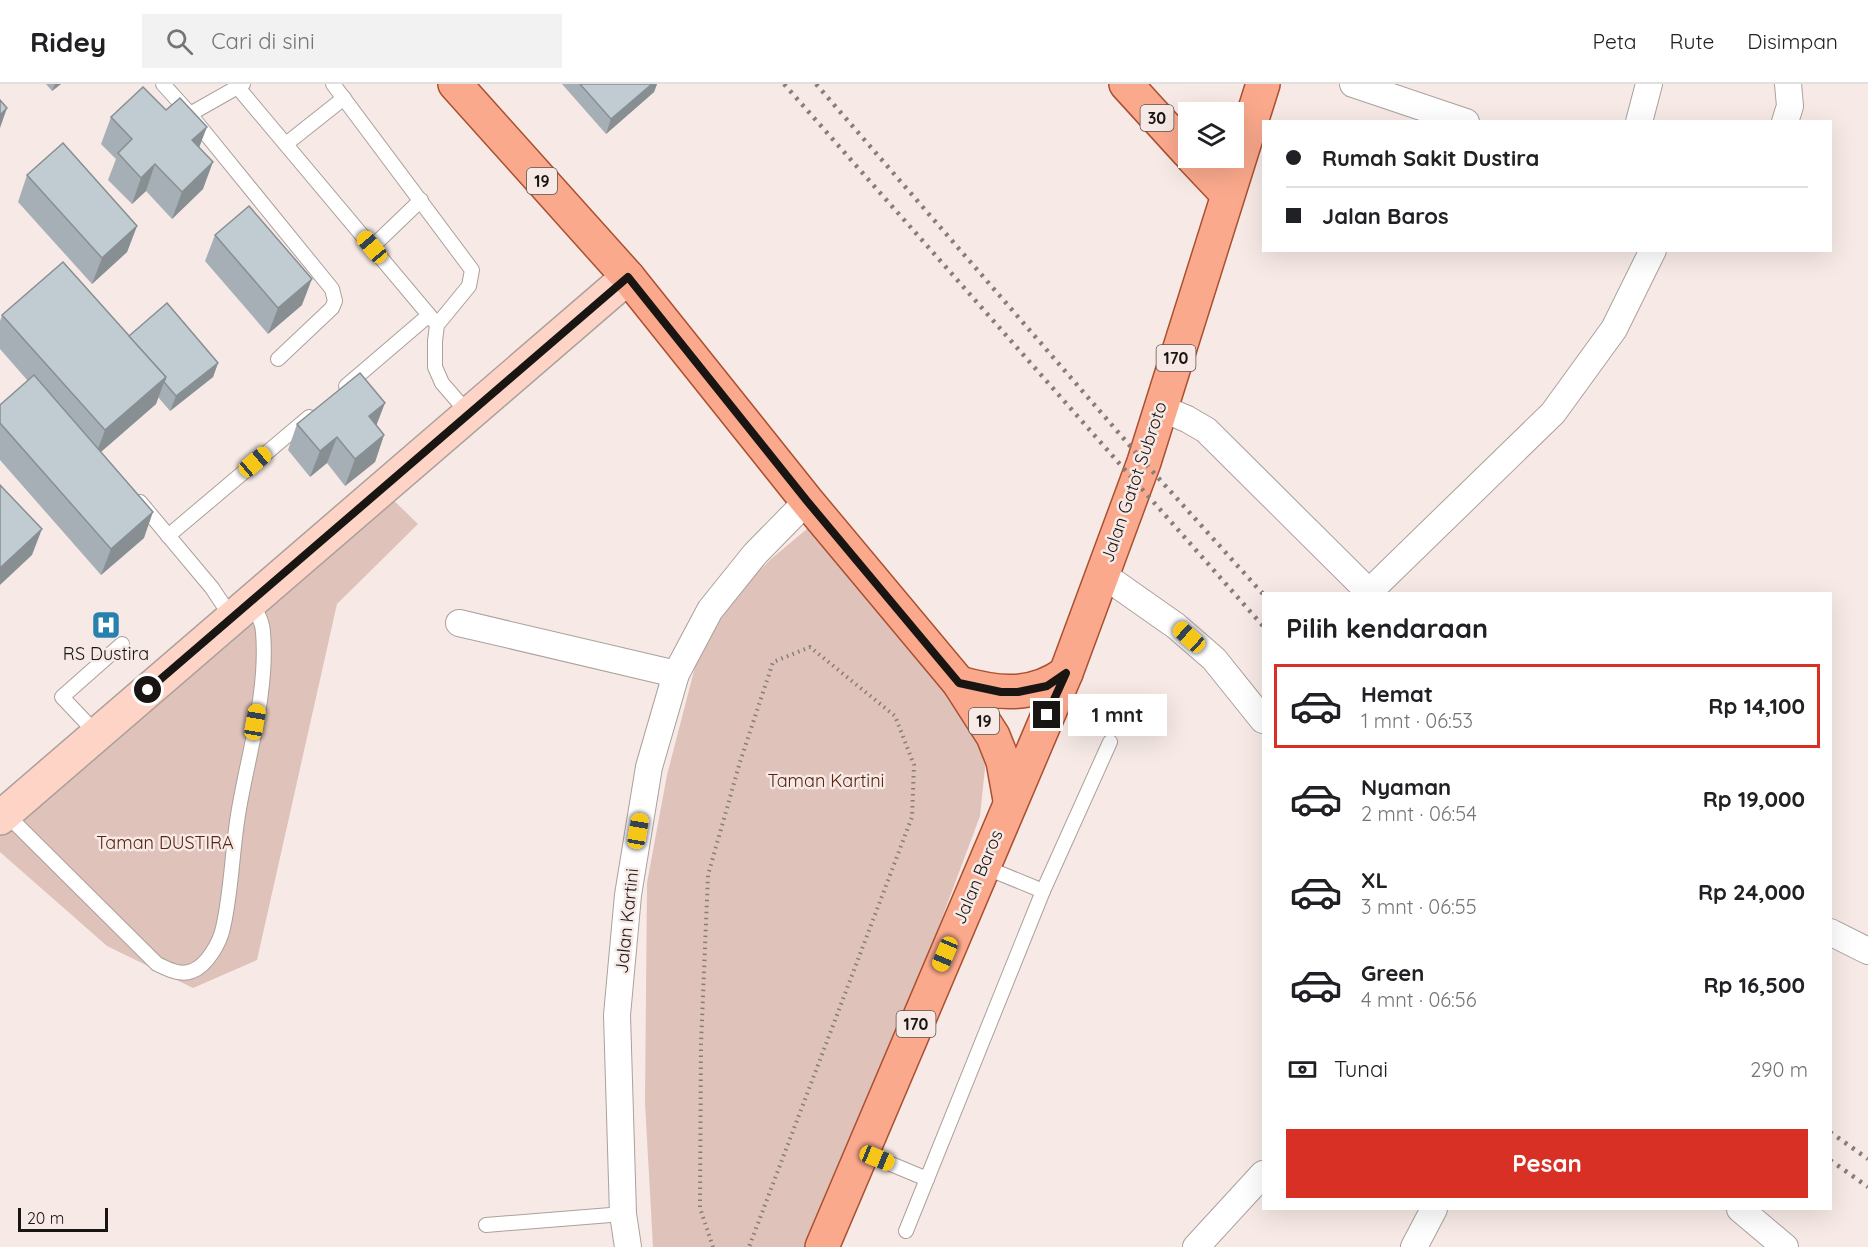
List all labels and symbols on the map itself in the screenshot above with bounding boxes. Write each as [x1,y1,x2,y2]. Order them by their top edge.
road number: 30 [1140,105,1174,131]
road number: 19 [527,168,557,194]
car [354,227,390,267]
road number: 170 [1156,345,1196,371]
street label: Jalan Gatot Subroto [1095,398,1172,565]
car [235,444,275,480]
hospital icon: RS Dustira [90,609,122,641]
car [1170,618,1208,656]
place label: RS Dustira [63,642,149,665]
route start [134,676,161,703]
callout: 1 mnt [1068,694,1167,736]
route end [1033,701,1060,728]
car [243,703,267,741]
road number: 19 [969,708,999,734]
park label: Taman Kartini [768,769,884,792]
car [626,812,650,850]
street label: Jalan Baros [947,826,1008,927]
park label: Taman DUSTIRA [96,831,234,854]
street label: Jalan Kartini [610,867,643,975]
car [930,934,960,974]
road number: 170 [896,1011,936,1037]
car [857,1143,897,1173]
scale bar [18,1205,108,1232]

